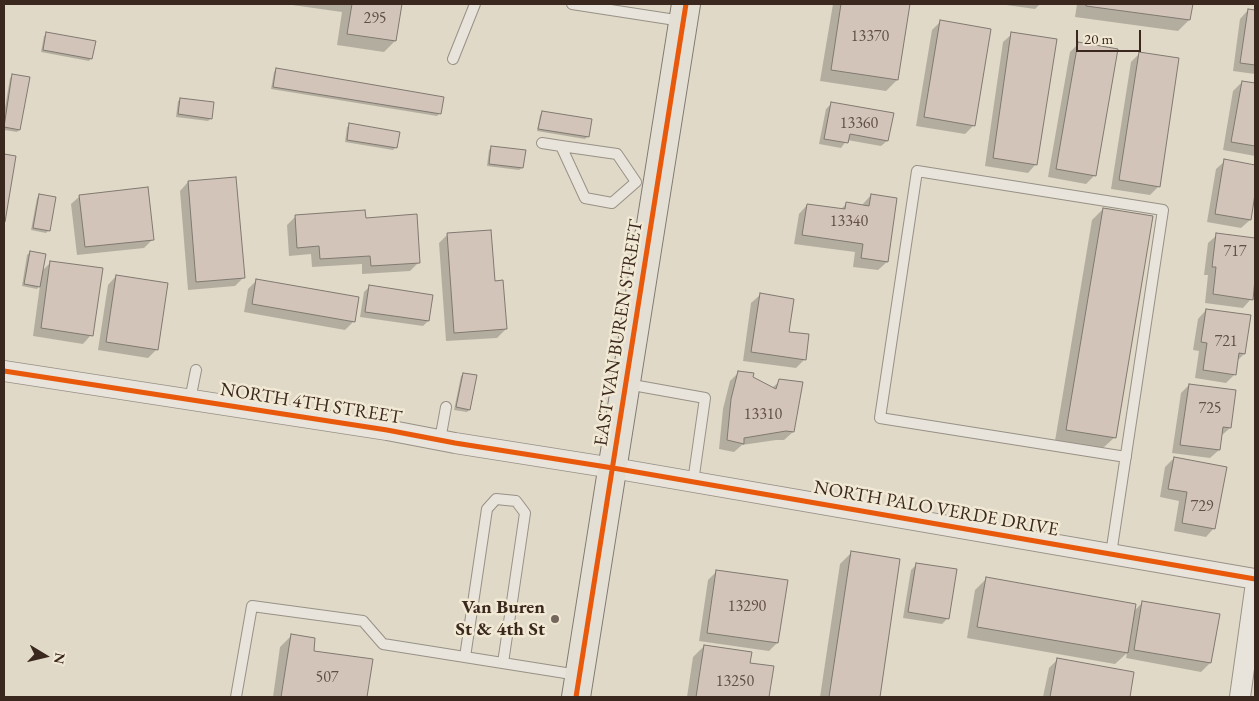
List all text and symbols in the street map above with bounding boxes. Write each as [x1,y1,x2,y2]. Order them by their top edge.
house number: 295 [363,9,387,29]
scale bar [1079,20,1144,52]
house number: 13370 [851,27,889,47]
text: 20 m [1084,29,1113,48]
house number: 13360 [840,114,878,134]
house number: 13340 [830,212,868,232]
street label: EAST VAN BUREN STREET [590,218,648,448]
house number: 717 [1223,242,1247,262]
house number: 721 [1214,332,1238,352]
street label: NORTH 4TH STREET [219,378,403,430]
house number: 725 [1198,399,1222,419]
house number: 13310 [744,405,782,425]
street label: NORTH PALO VERDE DRIVE [812,476,1060,542]
house number: 729 [1190,497,1214,517]
place label: Van Buren St & 4th St [455,597,545,641]
house number: 13290 [728,597,766,617]
marker: Van Buren St & 4th St [549,613,561,625]
north arrow [20,631,70,681]
text: N [50,651,70,665]
house number: 507 [315,668,339,688]
house number: 13250 [716,672,754,692]

